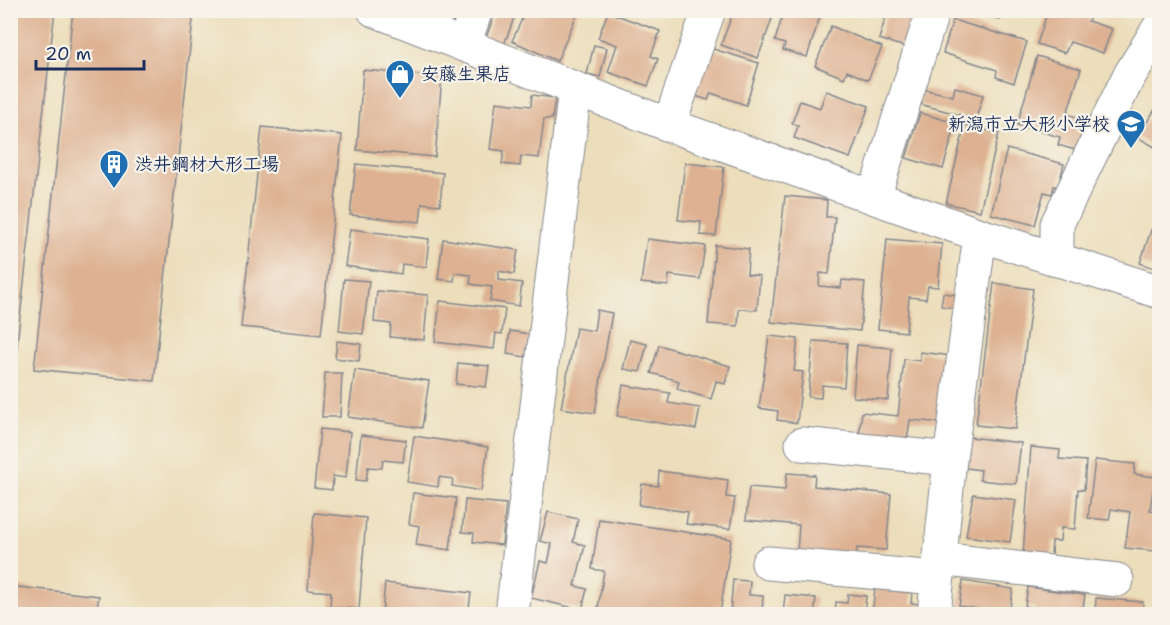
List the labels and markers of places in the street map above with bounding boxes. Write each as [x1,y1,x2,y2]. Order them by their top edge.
shop icon: 安藤生果店 [384,58,416,100]
place label: 安藤生果店 [421,62,511,86]
school or university icon: 新潟市立大形小学校 [1115,108,1147,150]
place label: 新潟市立大形小学校 [948,112,1110,136]
building icon: 渋井鋼材大形工場 [98,148,130,190]
place label: 渋井鋼材大形工場 [135,152,279,176]

